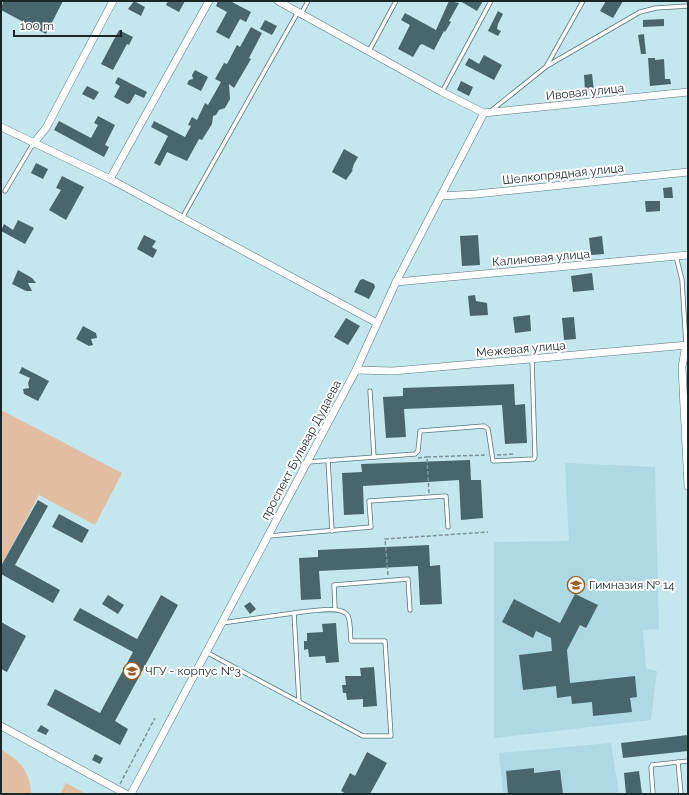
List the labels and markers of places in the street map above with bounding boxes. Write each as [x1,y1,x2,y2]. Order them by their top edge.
school or university icon: Гимназия № 14 [566,575,586,595]
place label: Гимназия № 14 [589,578,675,592]
school or university icon: ЧГУ - корпус №3 [122,661,142,681]
place label: ЧГУ - корпус №3 [145,664,241,678]

